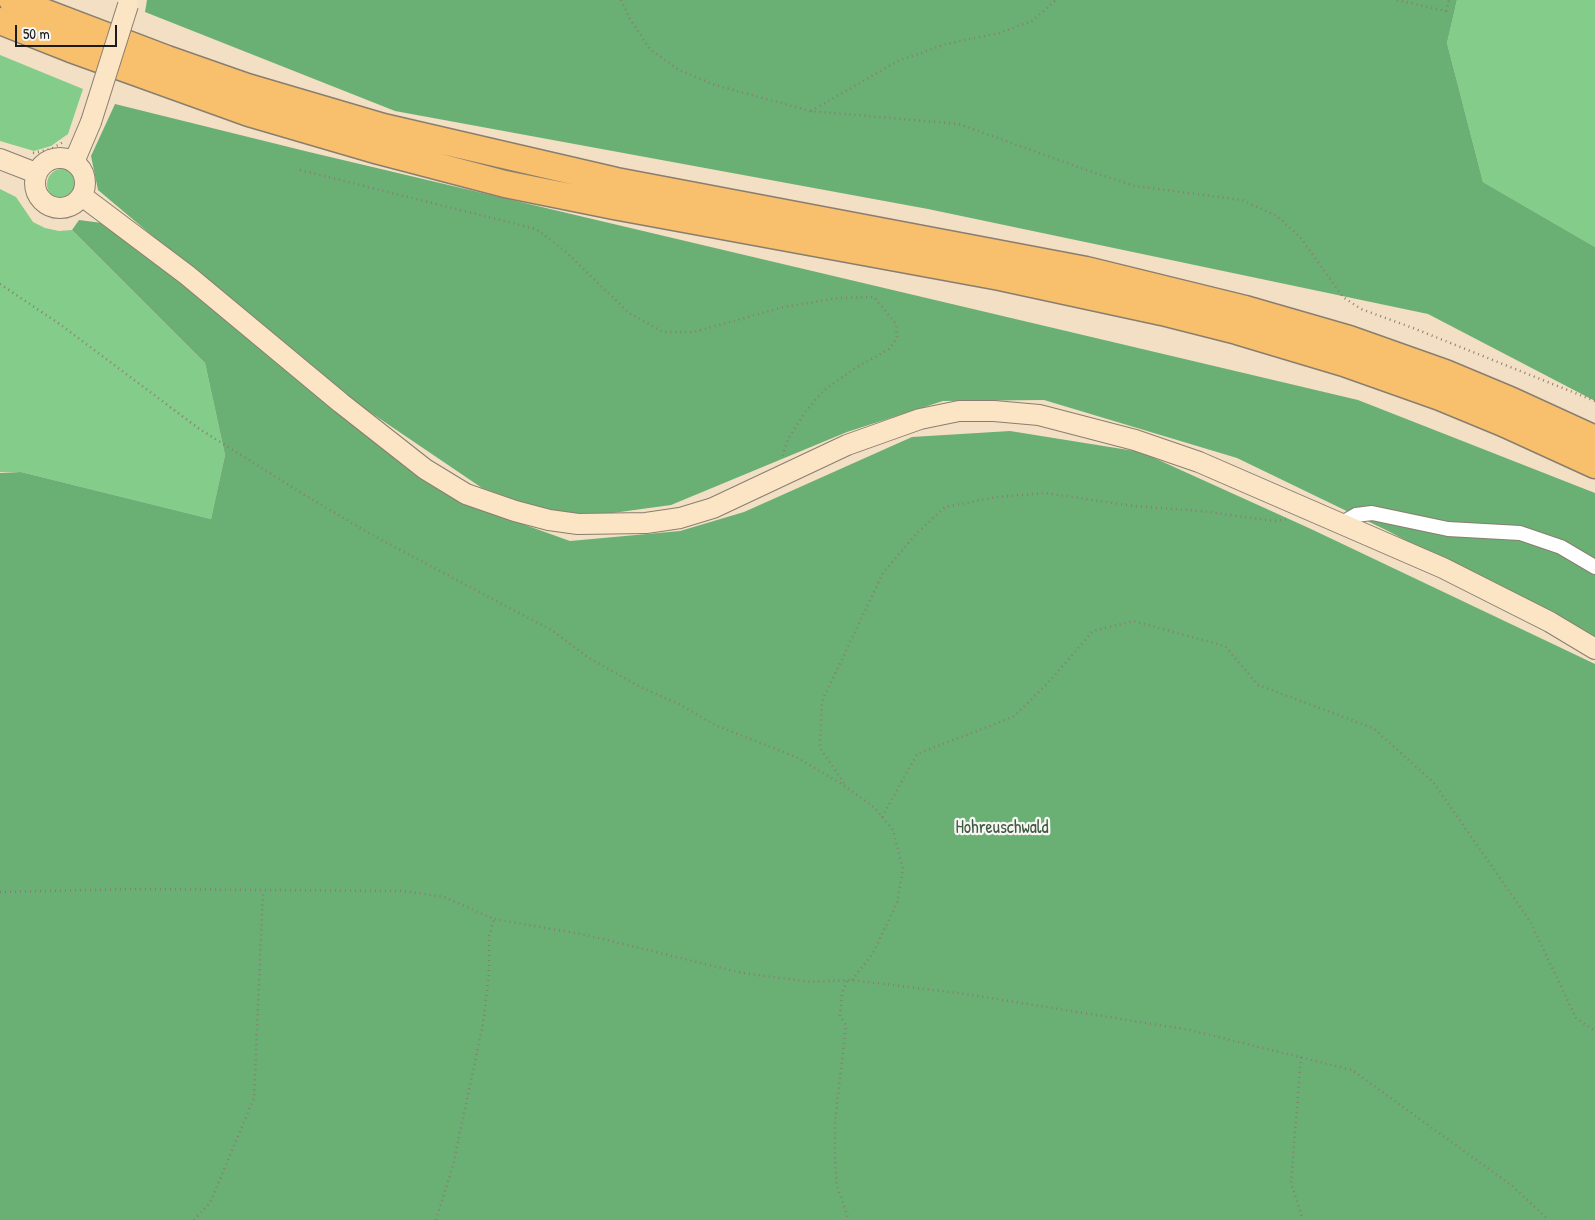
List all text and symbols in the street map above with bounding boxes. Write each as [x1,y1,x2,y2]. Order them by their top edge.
scale bar [18,15,120,47]
text: 50 m [23,23,50,44]
park label: Hohreuschwald [955,817,1049,839]

